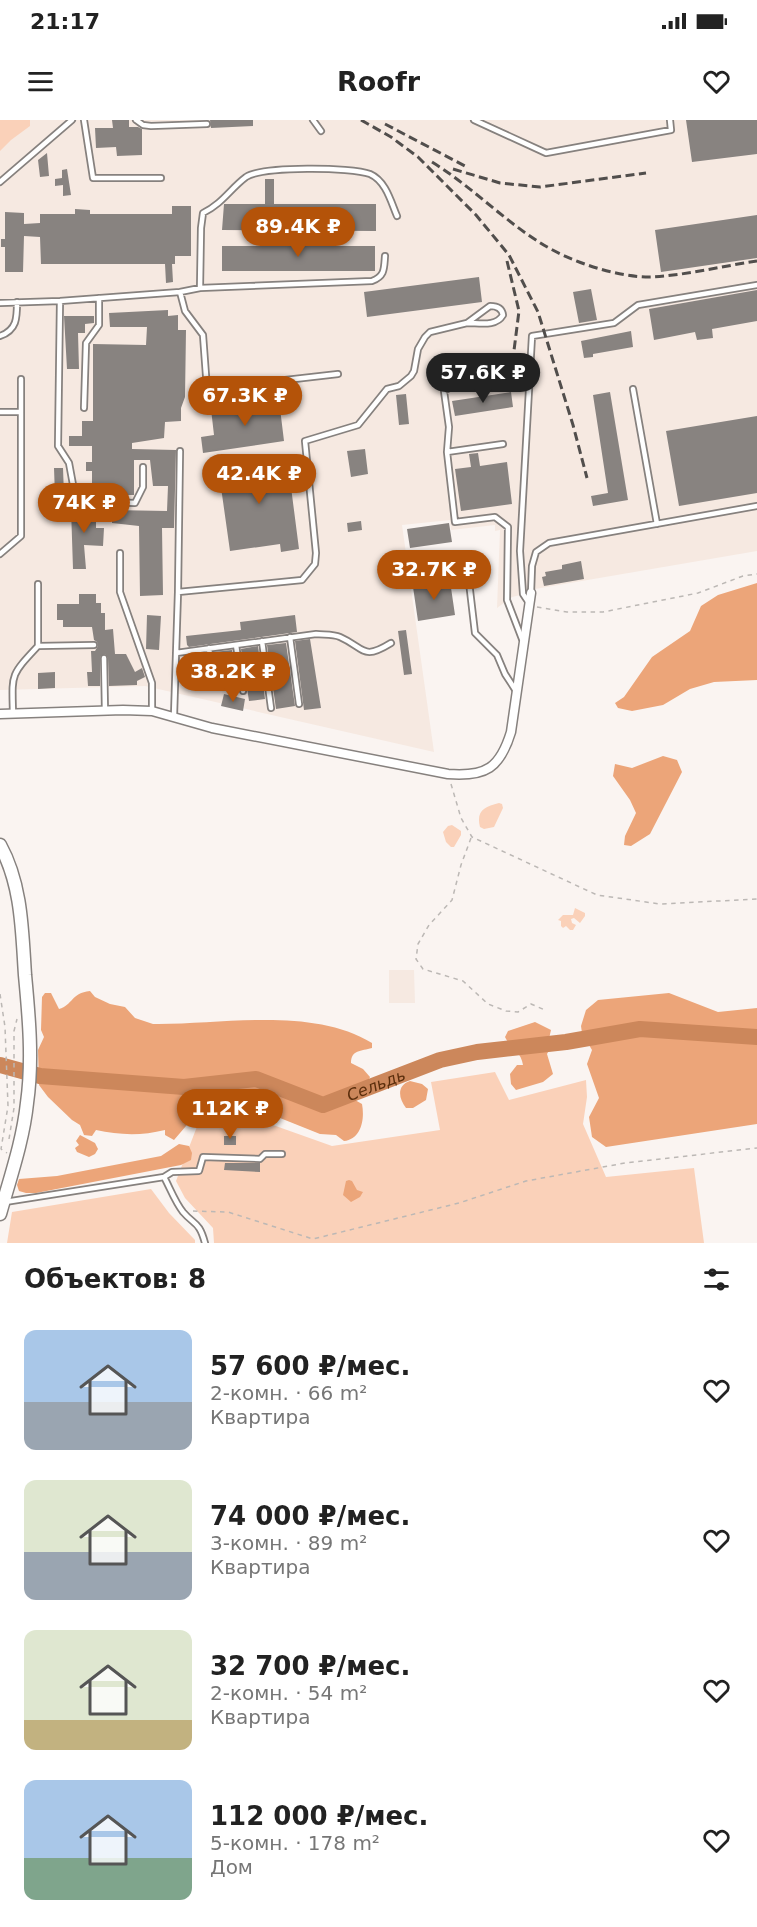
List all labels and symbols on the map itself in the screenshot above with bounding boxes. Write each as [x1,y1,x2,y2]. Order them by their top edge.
pin: 89.4K ₽ [243,207,353,258]
pin: 57.6K ₽ [428,353,538,404]
pin: 67.3K ₽ [190,376,300,427]
pin: 42.4K ₽ [204,454,314,505]
pin: 74K ₽ [42,483,126,534]
pin: 32.7K ₽ [379,550,489,601]
pin: 38.2K ₽ [178,652,288,703]
water label: Сельдь [344,1065,408,1105]
pin: 112K ₽ [181,1089,279,1140]

